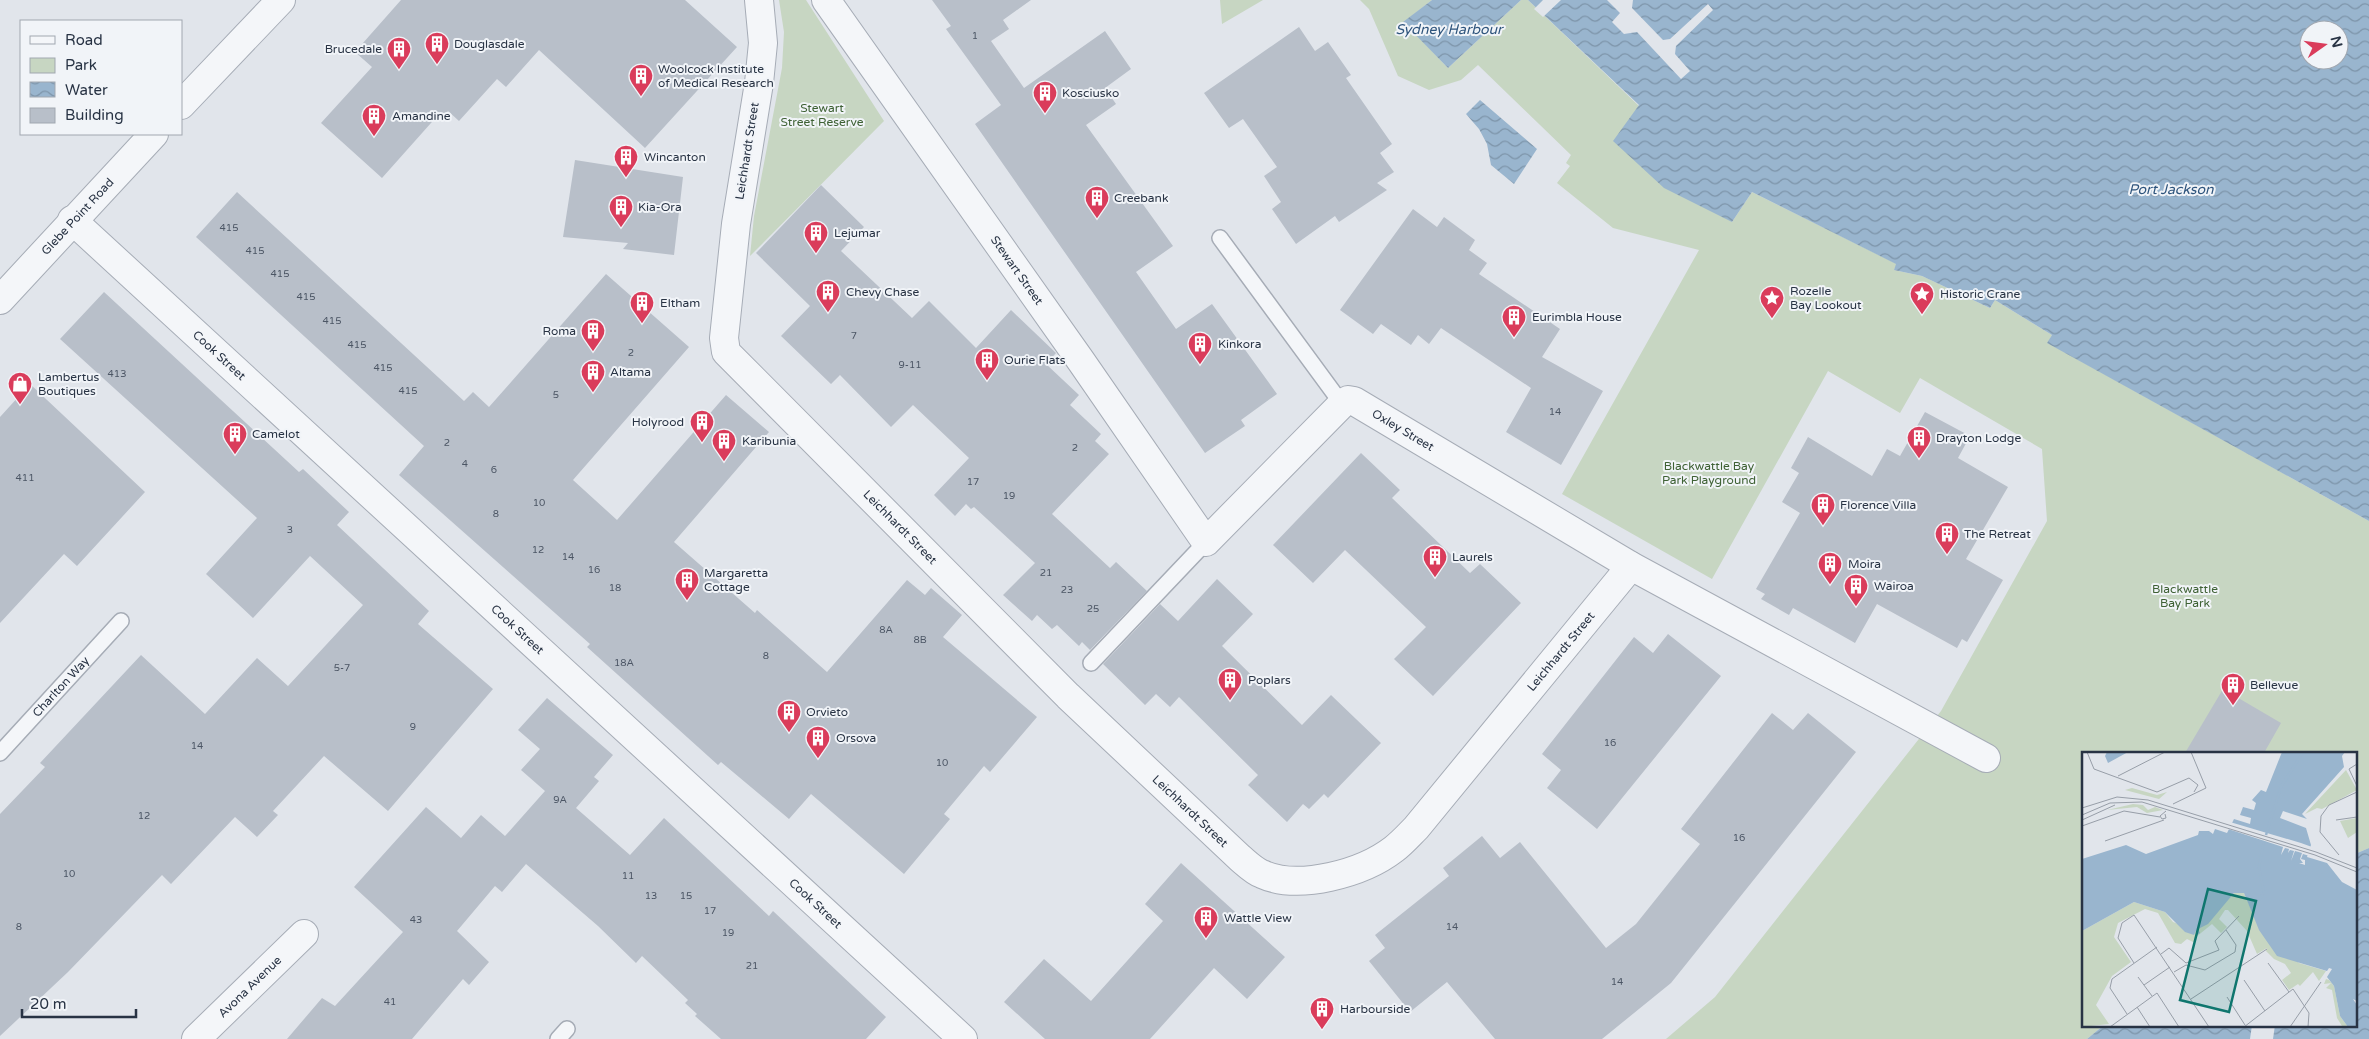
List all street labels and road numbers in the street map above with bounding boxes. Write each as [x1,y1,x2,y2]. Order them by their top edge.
street label: Leichhardt Street [732,101,762,201]
street label: Glebe Point Road [39,175,117,258]
street label: Stewart Street [988,233,1046,308]
street label: Cook Street [190,328,249,383]
street label: Oxley Street [1369,406,1437,454]
street label: Leichhardt Street [860,487,940,567]
street label: Cook Street [488,602,547,657]
street label: Leichhardt Street [1524,609,1598,694]
street label: Charlton Way [30,653,92,720]
street label: Leichhardt Street [1150,772,1231,850]
street label: Cook Street [786,876,845,932]
street label: Avona Avenue [215,953,284,1020]

